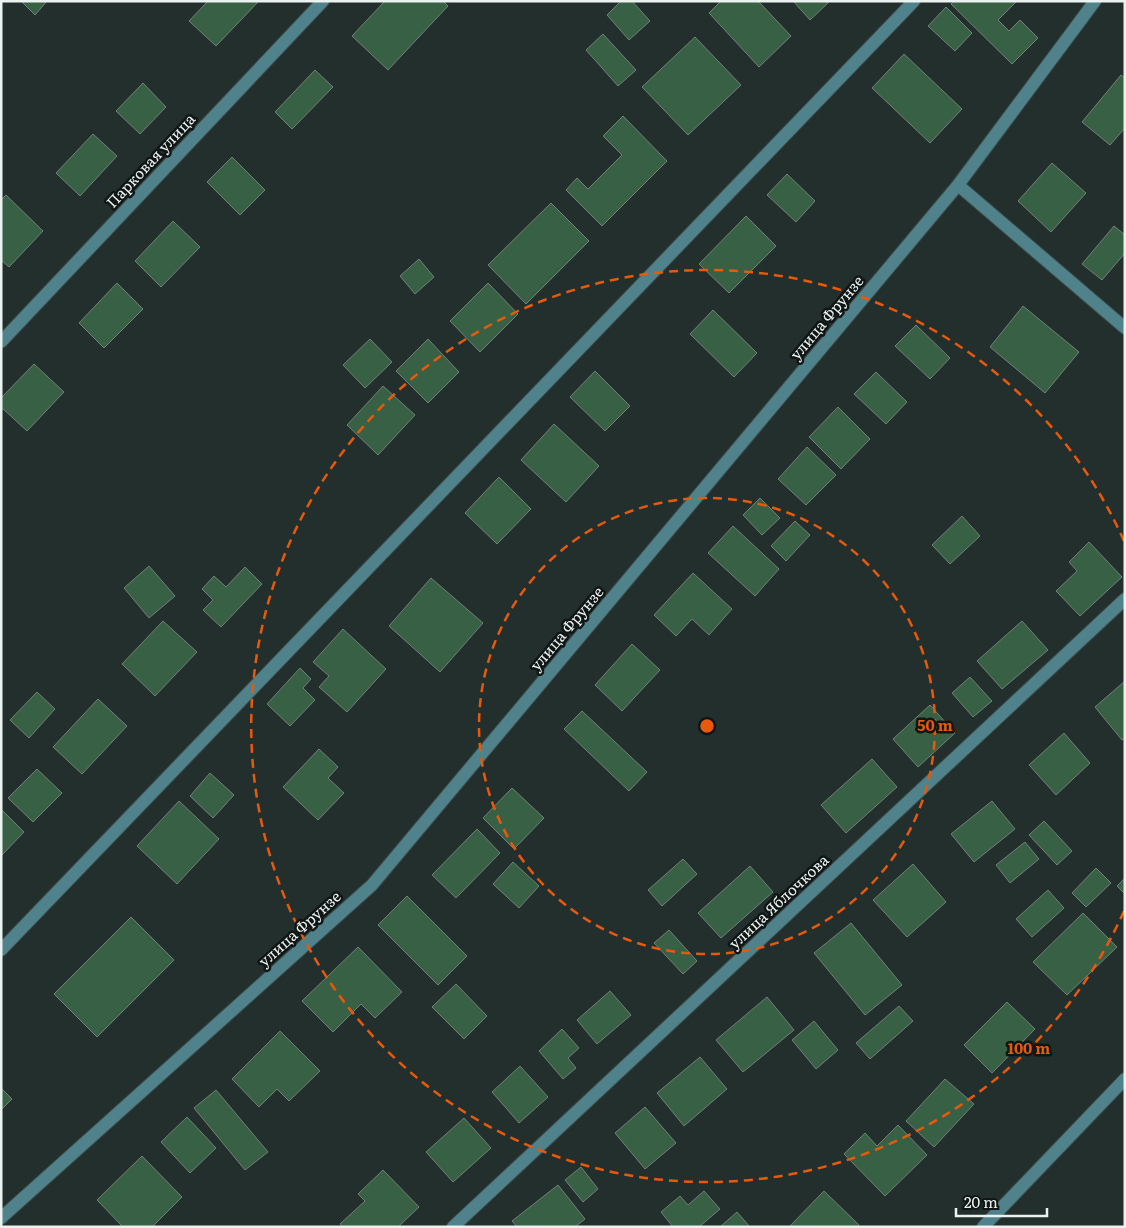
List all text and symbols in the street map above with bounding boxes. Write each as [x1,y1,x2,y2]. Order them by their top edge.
street label: Парковая улица [100,107,201,212]
street label: улица Фрунзе [784,269,868,364]
street label: улица Фрунзе [524,580,608,675]
text: 50 m [917,713,953,736]
centre of rings [698,717,716,735]
street label: улица Яблочкова [723,848,834,954]
street label: улица Фрунзе [253,884,346,971]
text: 100 m [1008,1036,1050,1059]
scale bar [956,1186,1047,1218]
text: 20 m [964,1190,998,1213]

